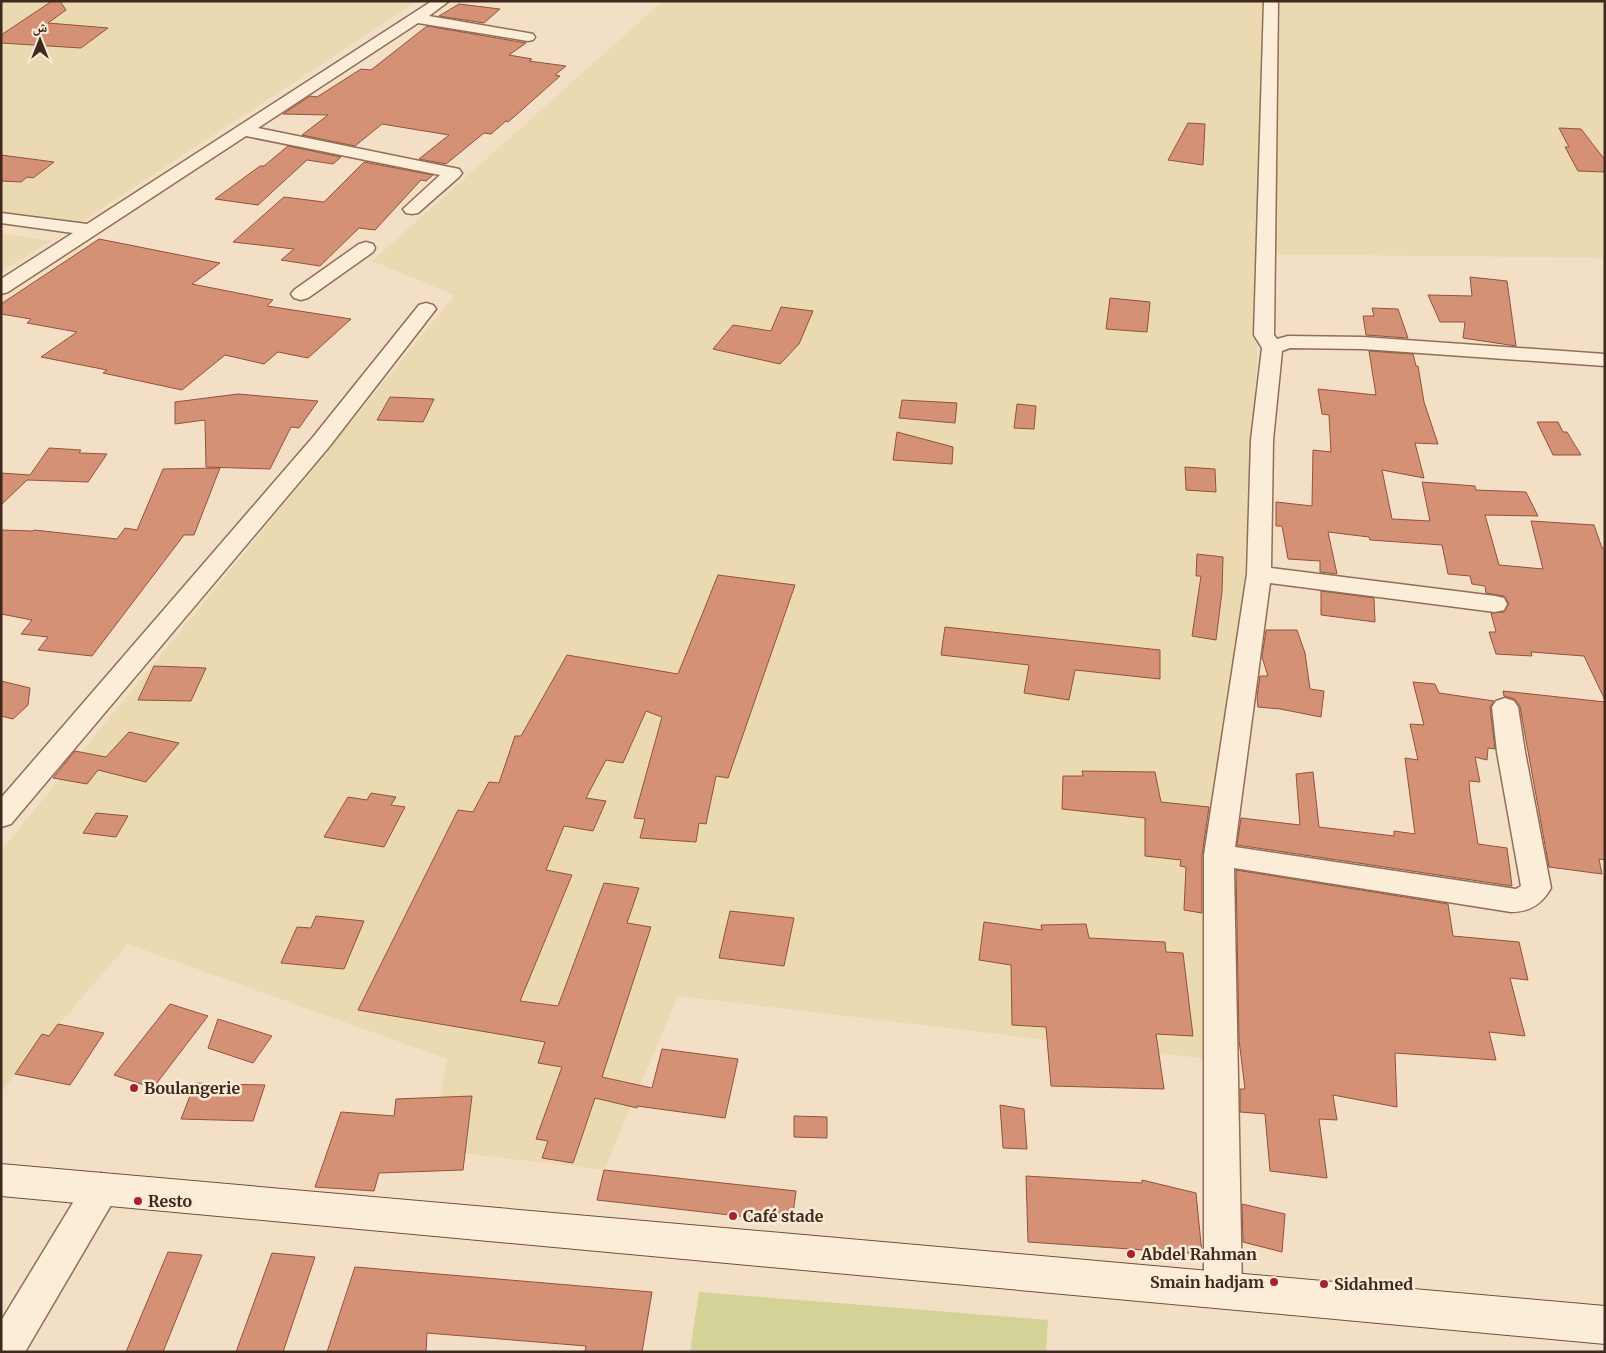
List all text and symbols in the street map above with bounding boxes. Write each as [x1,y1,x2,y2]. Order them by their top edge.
north arrow [15,15,65,65]
text: ش [33,18,48,36]
place label: Boulangerie [144,1078,240,1098]
marker: Boulangerie [128,1082,140,1094]
place label: Resto [148,1191,192,1211]
marker: Resto [132,1195,144,1207]
place label: Café stade [743,1206,824,1226]
marker: Café stade [727,1210,739,1222]
place label: Abdel Rahman [1140,1244,1257,1264]
marker: Abdel Rahman [1125,1248,1137,1260]
place label: Smain hadjam [1150,1272,1264,1292]
place label: Sidahmed [1334,1274,1413,1294]
marker: Smain hadjam [1268,1276,1280,1288]
marker: Sidahmed [1318,1278,1330,1290]

